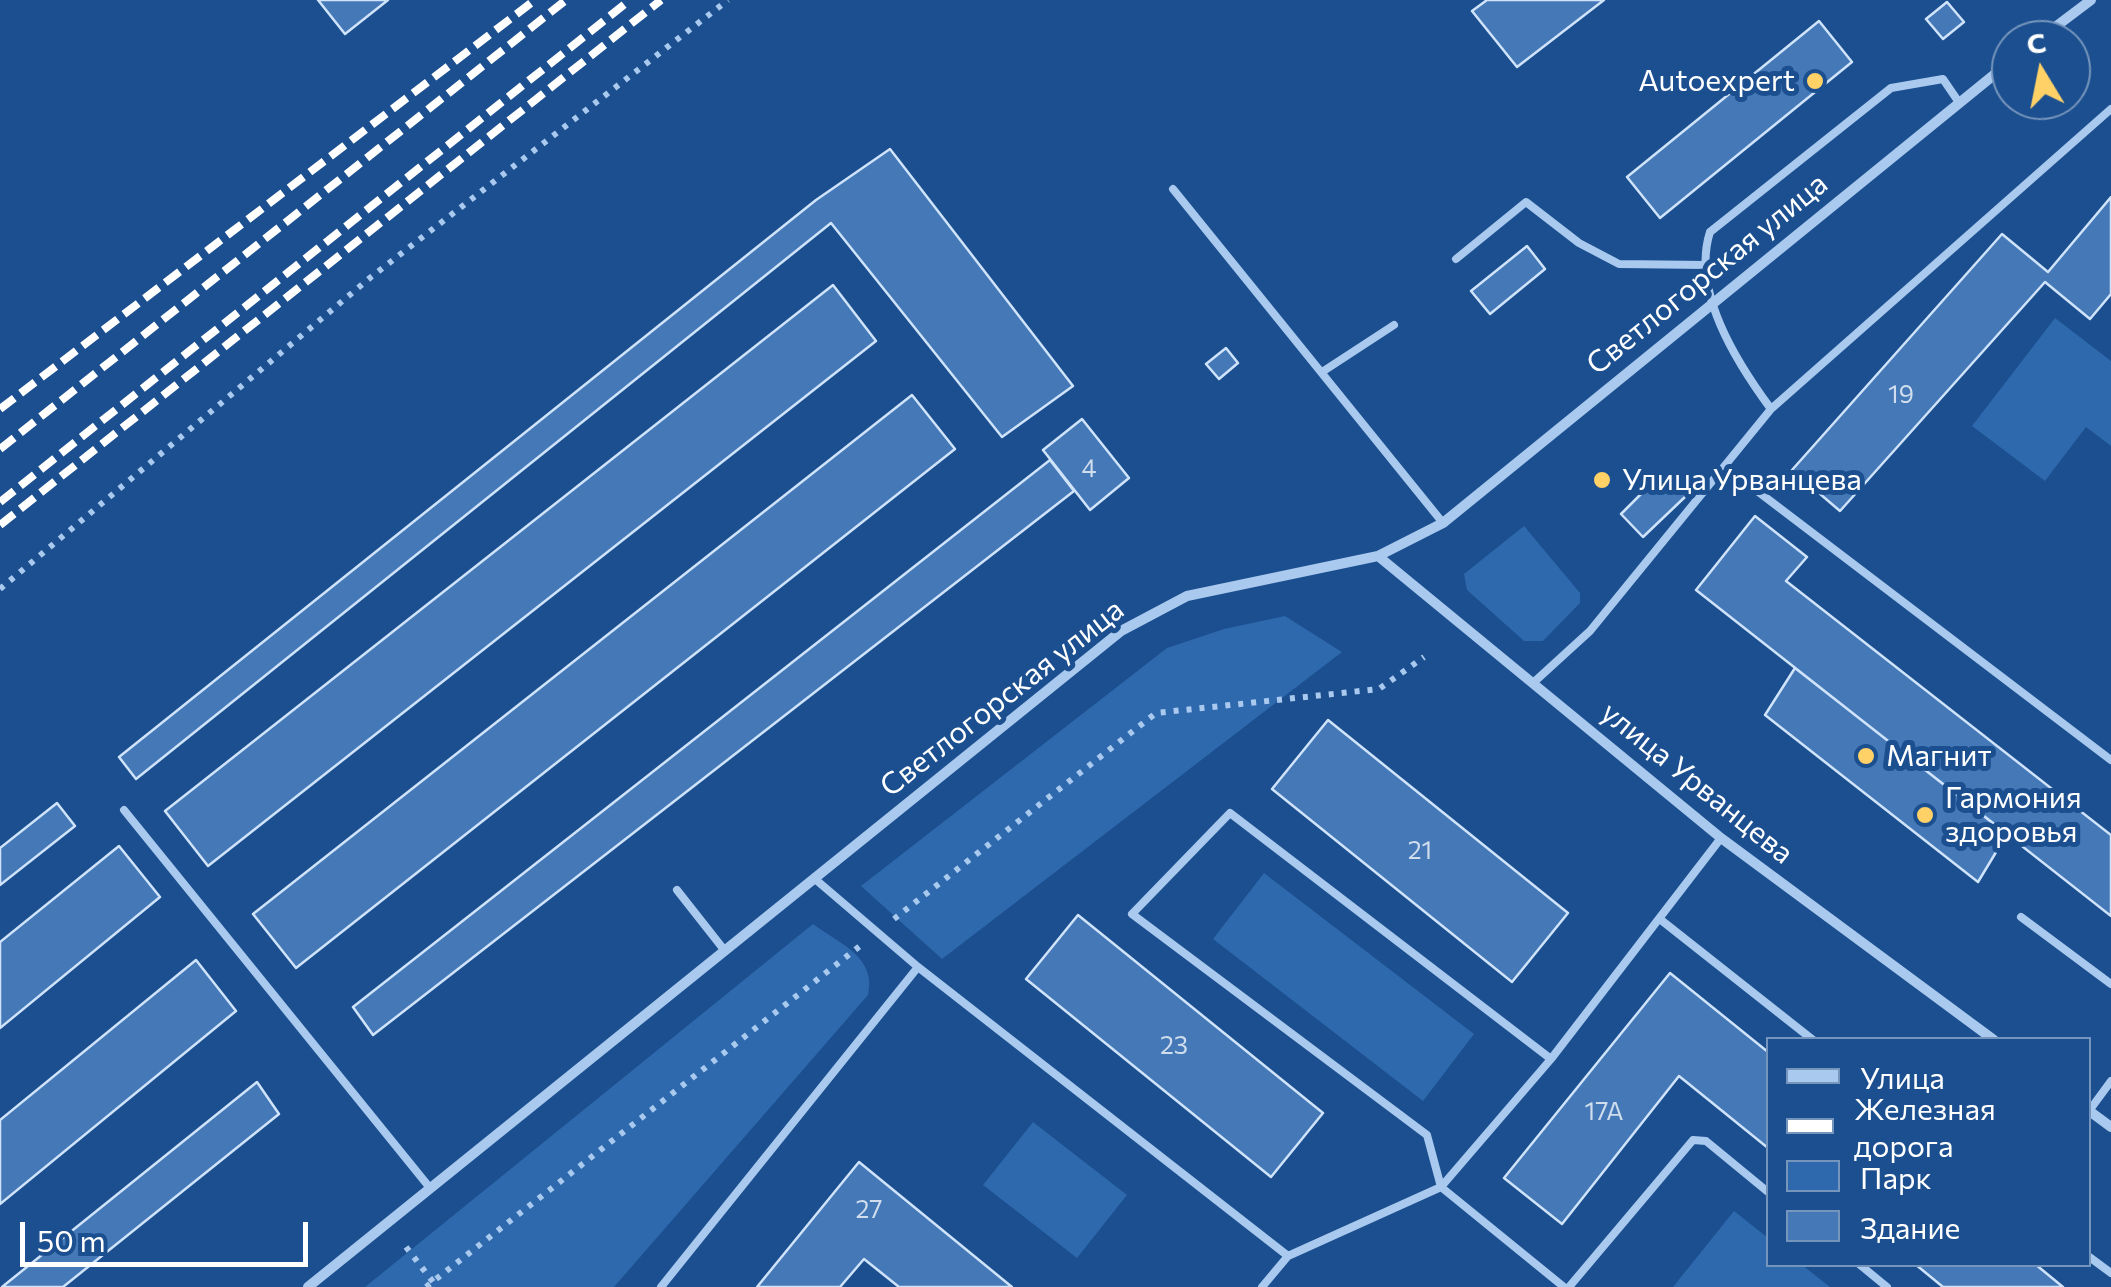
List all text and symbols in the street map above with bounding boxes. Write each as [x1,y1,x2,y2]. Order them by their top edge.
north arrow [1991,20,2091,120]
text: С [2024,24,2049,61]
place label: Autoexpert [1638,63,1795,99]
marker: Autoexpert [1804,70,1826,92]
street label: Светлогорская улица [1579,166,1835,382]
house number: 19 [1888,380,1914,410]
house number: 4 [1082,454,1096,484]
place label: Улица Урванцева [1622,462,1862,498]
marker: Улица Урванцева [1591,469,1613,491]
street label: Светлогорская улица [873,592,1131,804]
street label: улица Урванцева [1594,694,1800,872]
place label: Магнит [1886,738,1992,774]
marker: Магнит [1855,745,1877,767]
place label: Гармония здоровья [1945,780,2082,850]
marker: Гармония здоровья [1914,804,1936,826]
house number: 21 [1408,836,1432,866]
house number: 23 [1160,1031,1188,1061]
legend [1766,1037,2091,1267]
text: Улица [1860,1058,1945,1095]
text: Железная дорога [1854,1089,1996,1163]
house number: 17А [1584,1097,1624,1127]
text: Парк [1860,1158,1932,1195]
house number: 27 [856,1195,882,1225]
scale bar [25,1202,312,1264]
text: Здание [1860,1208,1960,1245]
text: 50 m [37,1221,106,1258]

